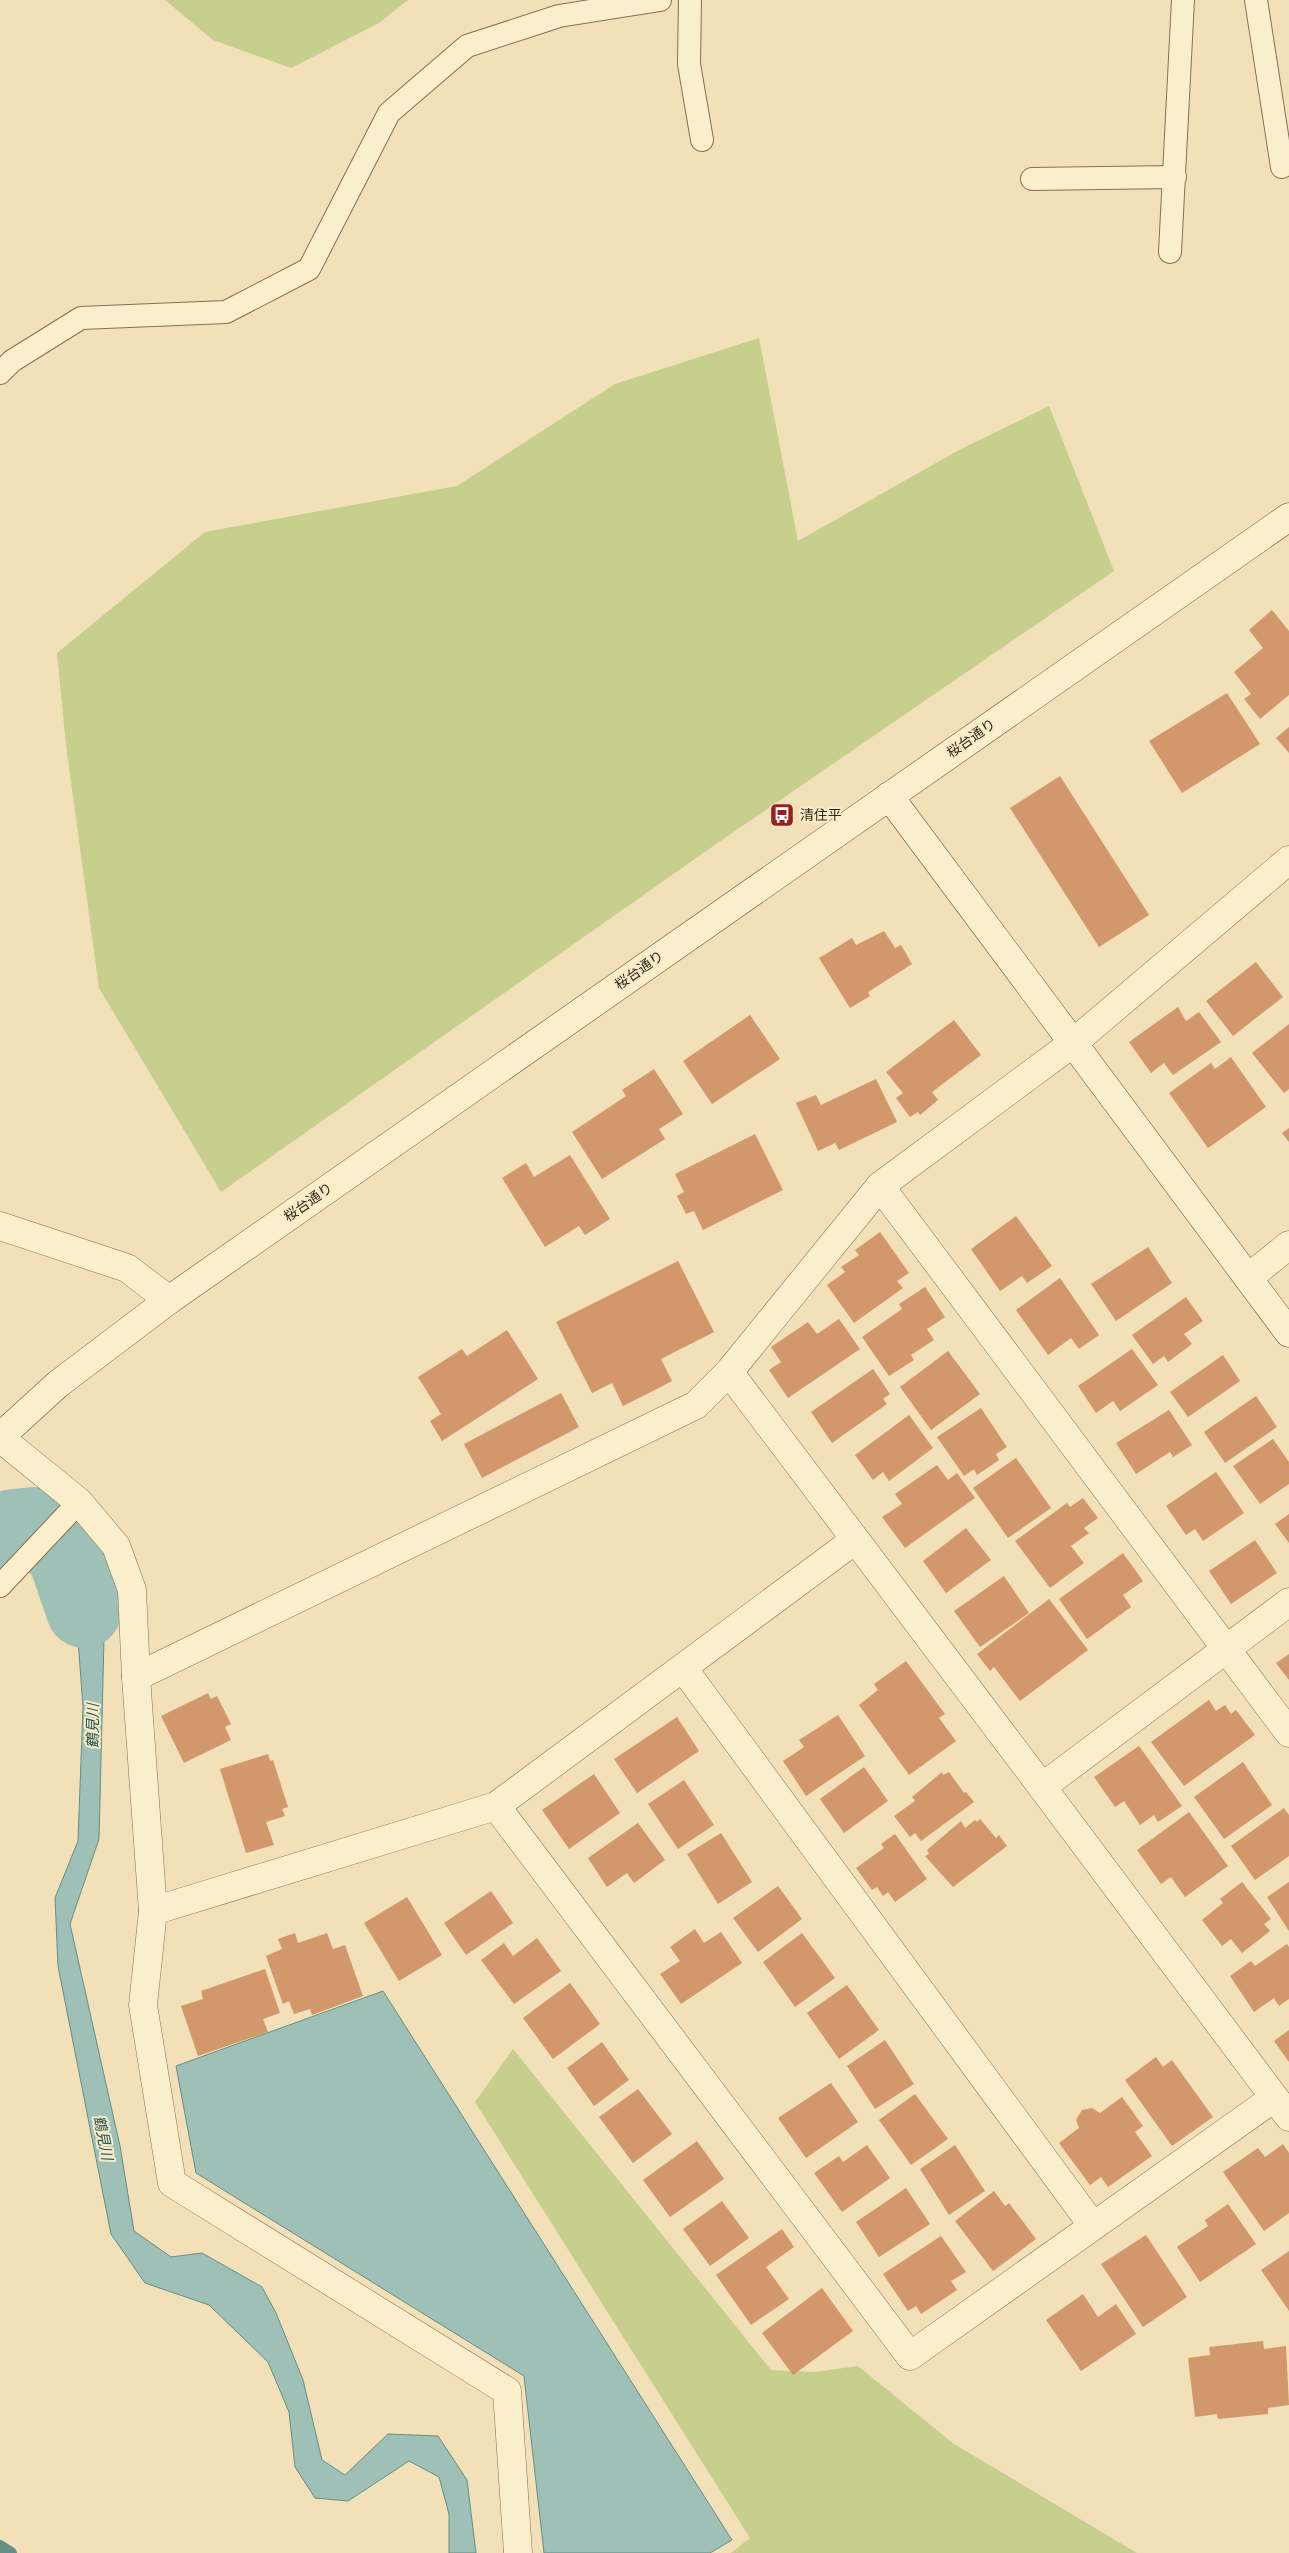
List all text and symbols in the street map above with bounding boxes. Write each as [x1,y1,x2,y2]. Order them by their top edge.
street label: 桜台通り [942,714,999,761]
bus stop icon: 清住平 [769,802,795,828]
place label: 清住平 [800,805,842,824]
street label: 桜台通り [610,946,667,993]
street label: 桜台通り [279,1178,336,1225]
water label: 鶴見川 [82,1702,102,1749]
water label: 鶴見川 [90,2114,118,2164]

